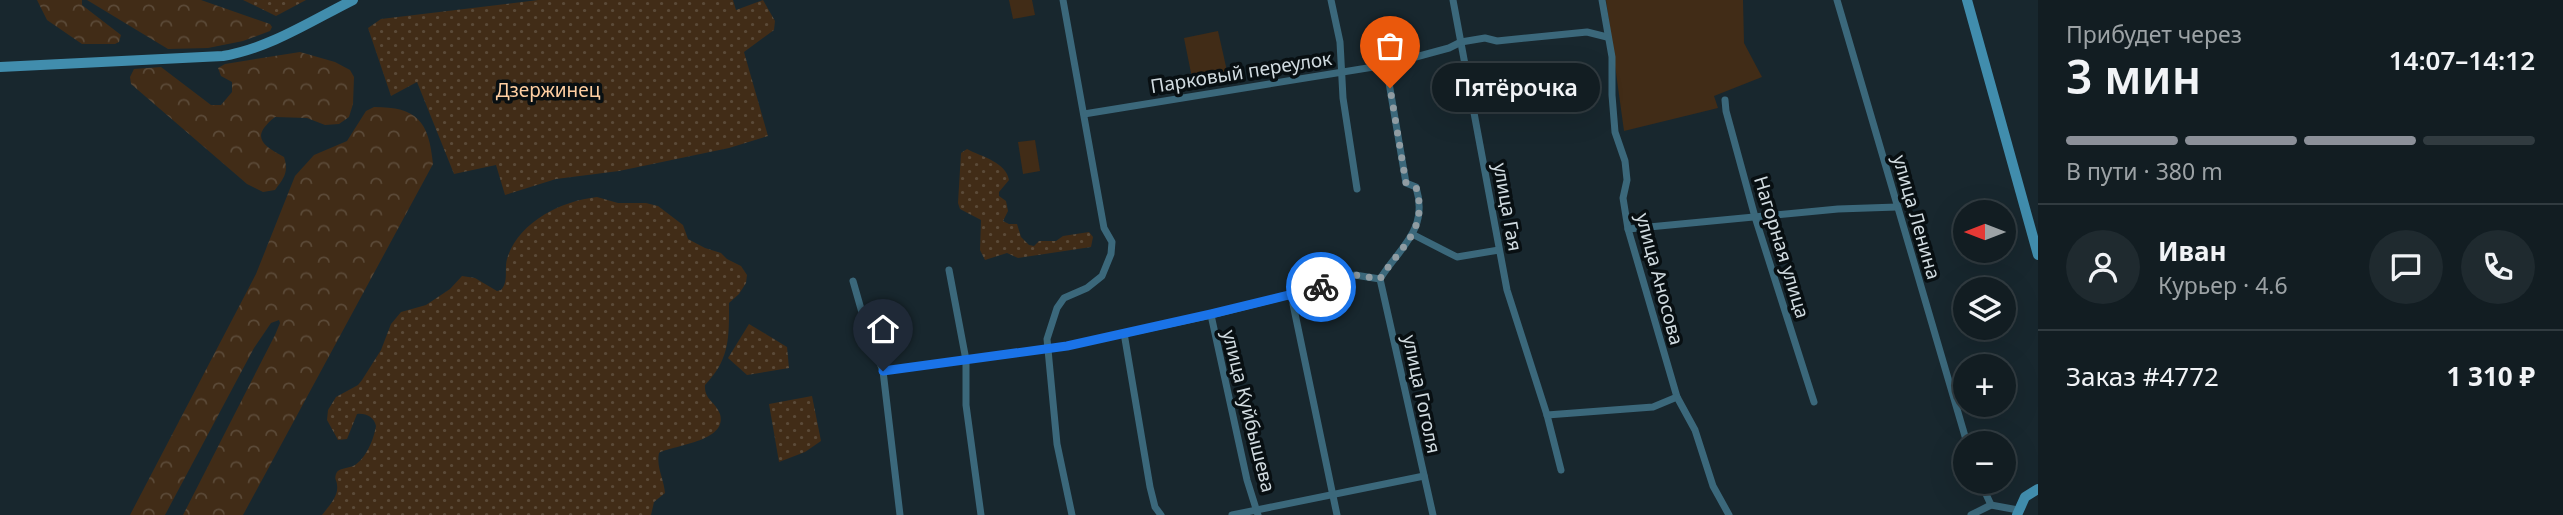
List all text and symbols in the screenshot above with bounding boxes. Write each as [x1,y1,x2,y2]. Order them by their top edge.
pin [1360,16,1420,88]
text: Прибудет через [2066,18,2242,50]
icon: bag [1371,27,1409,65]
text: 14:07–14:12 [2389,42,2535,78]
street label: Парковый переулок [1148,45,1334,99]
text: 3 мин [2066,45,2201,107]
callout: Пятёрочка [1432,64,1600,112]
text: Пятёрочка [1454,71,1578,103]
park label: Дзержинец [496,77,601,103]
street label: улица Ленина [1887,152,1947,282]
text: В пути · 380 m [2066,155,2223,187]
street label: улица Гая [1487,161,1529,253]
street label: Нагорная улица [1748,173,1816,321]
north arrow [1953,200,2016,262]
map controls [1953,200,2016,494]
street label: улица Аносова [1630,210,1690,348]
button: person [2066,230,2140,304]
button: chat [2369,230,2443,304]
button: phone [2461,230,2535,304]
text: Иван [2158,233,2227,269]
courier [1286,252,1356,322]
icon: bike [1302,268,1340,306]
text: Курьер · 4.6 [2158,269,2288,301]
button: layers [1953,277,2016,340]
pin [853,299,913,371]
icon: home [864,310,902,348]
street label: улица Куйбышева [1216,327,1282,495]
street label: улица Гоголя [1397,332,1447,456]
button: + [1953,354,2016,417]
text: Заказ #4772 [2066,358,2219,394]
text: 1 310 ₽ [2446,358,2535,394]
button: − [1953,431,2016,494]

